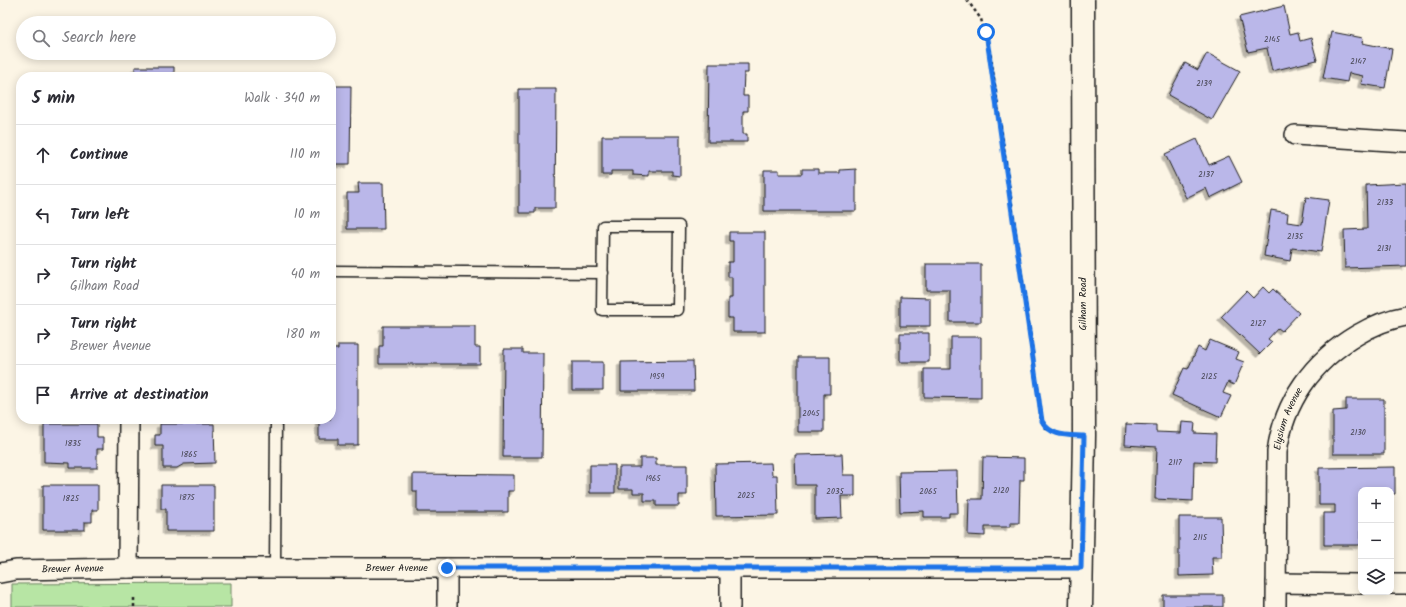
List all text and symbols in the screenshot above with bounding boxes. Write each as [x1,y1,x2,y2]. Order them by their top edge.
search box [16,16,336,60]
route start [977,23,995,41]
text: Search here [62,26,136,50]
icon: search [30,27,52,49]
house number: 2145 [1264,33,1281,46]
house number: 2147 [1350,55,1366,68]
house number: 2139 [1196,77,1212,90]
text: 5 min [32,85,75,112]
text: Walk · 340 m [244,88,320,109]
text: Continue [70,143,128,167]
icon: ahead [32,144,54,166]
text: 110 m [290,144,320,165]
house number: 2137 [1198,168,1214,181]
house number: 2133 [1377,196,1394,209]
text: Turn left [70,203,130,227]
icon: left [32,204,54,226]
text: 10 m [294,204,320,225]
house number: 2135 [1287,230,1304,243]
house number: 2131 [1377,242,1392,255]
text: Turn right [70,252,137,276]
icon: right [32,264,54,286]
text: 40 m [291,264,320,285]
text: Gilham Road [70,276,139,297]
street label: Gilham Road [1075,276,1091,331]
text: Turn right [70,312,137,336]
house number: 2127 [1250,317,1266,330]
icon: right [32,324,54,346]
text: 180 m [286,324,320,345]
text: Brewer Avenue [70,336,151,357]
house number: 1959 [650,370,664,383]
house number: 2125 [1201,370,1218,383]
text: Arrive at destination [70,383,209,407]
icon: arrive [32,384,54,406]
street label: Elysium Avenue [1269,384,1307,451]
house number: 2045 [802,407,820,420]
house number: 2130 [1350,426,1366,439]
house number: 1835 [65,437,82,450]
house number: 1865 [181,448,198,461]
house number: 2117 [1168,456,1182,469]
house number: 1965 [645,472,661,485]
house number: 2120 [993,484,1009,497]
house number: 2035 [826,485,844,498]
house number: 2065 [919,485,937,498]
map controls [1358,487,1394,595]
button: + [1358,487,1394,523]
house number: 2025 [737,489,755,502]
house number: 1875 [179,491,195,504]
house number: 1825 [63,492,80,505]
button: − [1358,523,1394,559]
house number: 2115 [1193,531,1208,544]
route end [438,559,456,577]
button: layers [1358,559,1394,595]
street label: Brewer Avenue [41,560,104,578]
street label: Brewer Avenue [366,560,428,576]

